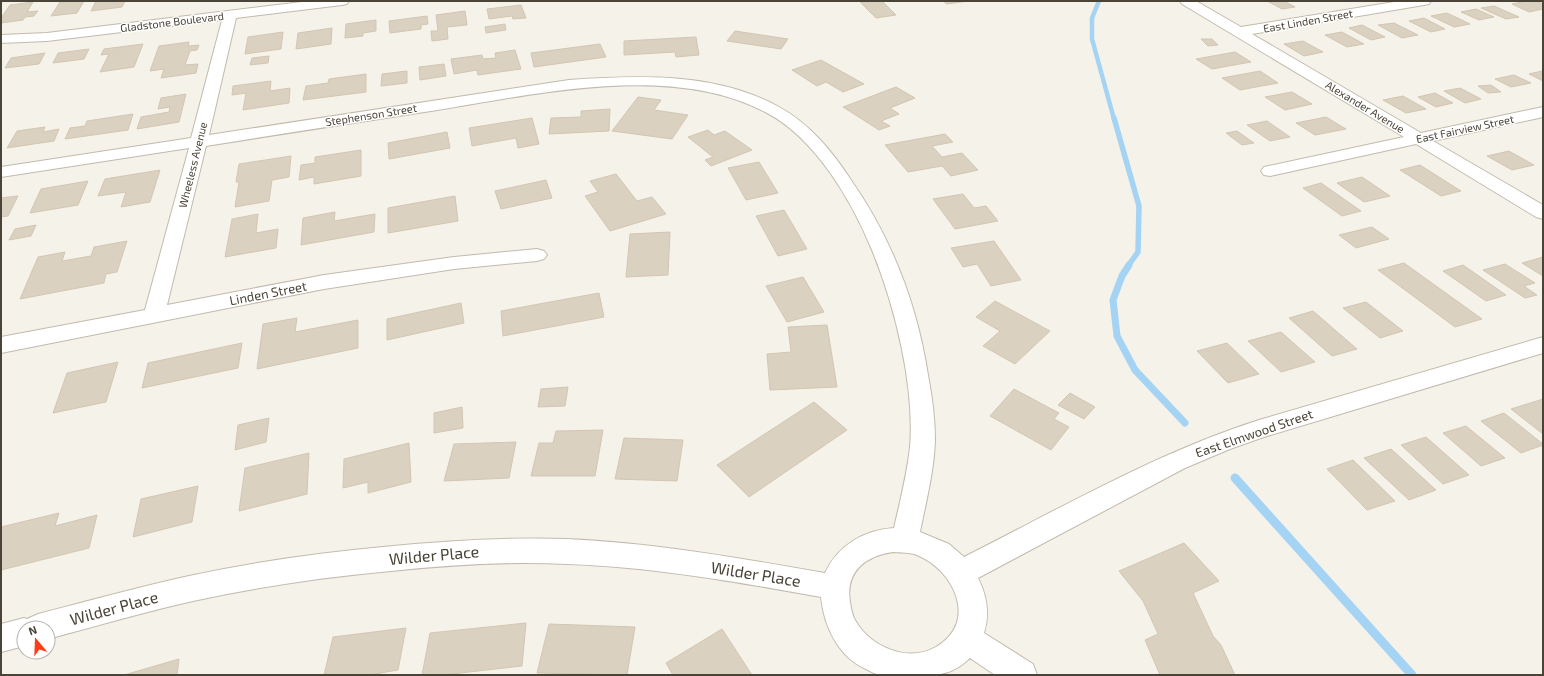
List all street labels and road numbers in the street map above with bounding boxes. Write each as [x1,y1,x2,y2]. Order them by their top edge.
street label: East Linden Street [1262,6,1354,35]
street label: Gladstone Boulevard [119,9,224,34]
street label: Alexander Avenue [1323,78,1407,135]
street label: Stephenson Street [324,101,418,128]
street label: East Fairview Street [1415,112,1515,145]
street label: Wheeless Avenue [176,121,209,209]
street label: Linden Street [228,278,308,308]
street label: East Elmwood Street [1193,405,1315,461]
street label: Wilder Place [388,541,480,568]
street label: Wilder Place [710,557,802,590]
street label: Wilder Place [68,587,160,628]

